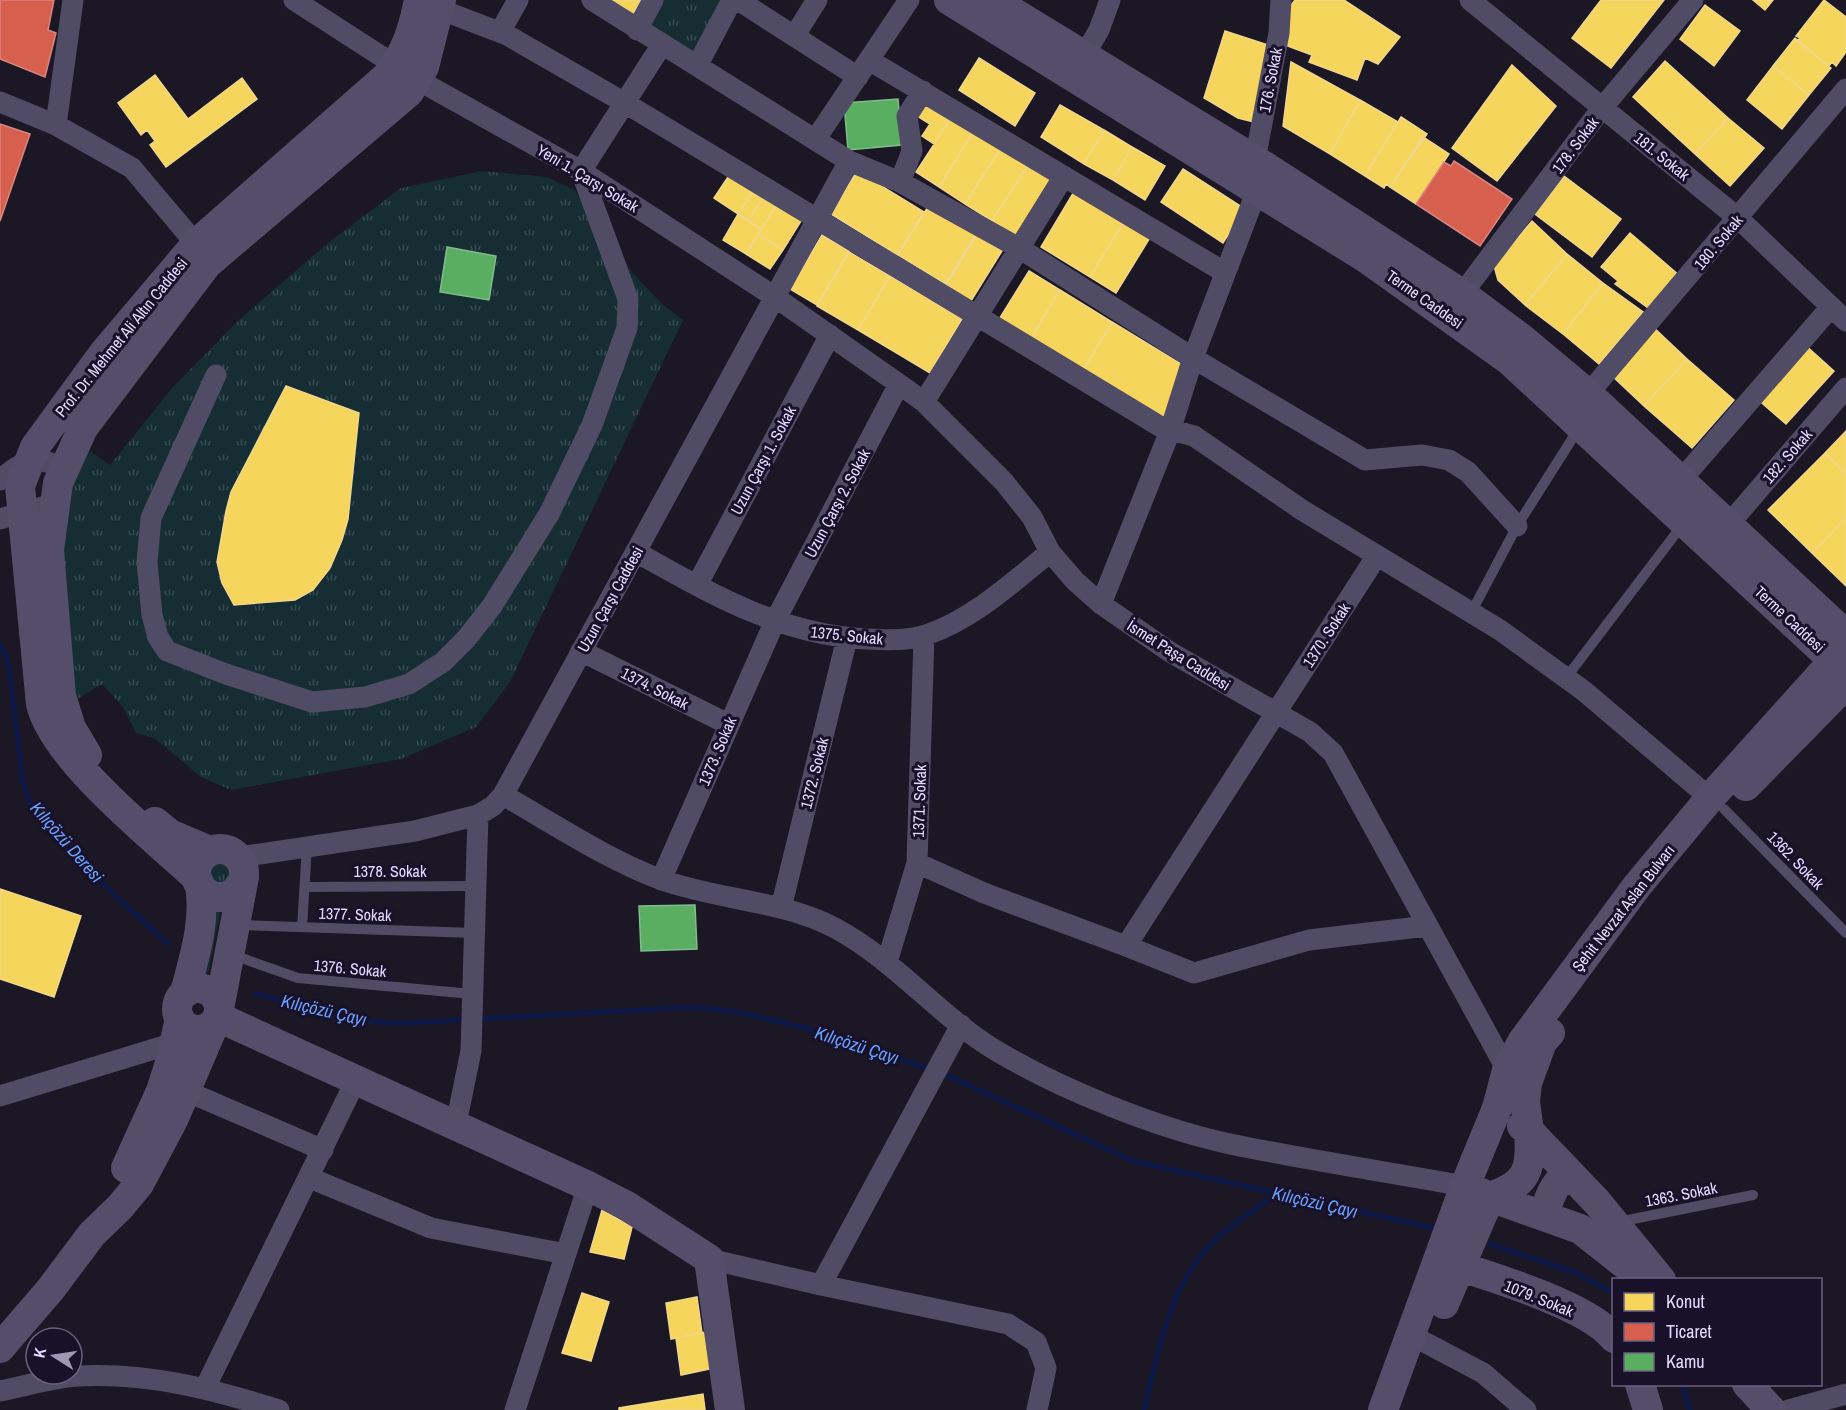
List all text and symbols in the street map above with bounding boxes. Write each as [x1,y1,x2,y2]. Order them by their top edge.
street label: 176. Sokak [1253,45,1287,114]
street label: 178. Sokak [1546,112,1604,178]
street label: 181. Sokak [1630,127,1695,185]
street label: Yeni 1. Çarşı Sokak [533,139,644,217]
street label: 180. Sokak [1688,209,1748,274]
street label: Prof. Dr. Mehmet Ali Altın Caddesi [50,253,192,421]
street label: Terme Caddesi [1382,264,1468,334]
street label: Uzun Çarşı 1. Sokak [725,401,801,518]
street label: 182. Sokak [1757,424,1817,488]
street label: Uzun Çarşı 2. Sokak [799,444,875,561]
street label: Uzun Çarşı Caddesi [572,542,648,656]
street label: Terme Caddesi [1750,581,1830,657]
street label: 1370. Sokak [1297,598,1355,672]
street label: İsmet Paşa Caddesi [1123,614,1235,696]
street label: 1375. Sokak [810,620,885,650]
street label: 1374. Sokak [618,662,693,715]
street label: 1373. Sokak [693,713,742,789]
street label: 1372. Sokak [795,735,834,811]
street label: 1371. Sokak [907,764,931,838]
water label: Kılıçözü Deresi [25,796,109,888]
street label: 1362. Sokak [1763,826,1830,894]
street label: Şehit Nevzat Aslan Bulvarı [1567,840,1679,976]
street label: 1378. Sokak [354,860,427,882]
street label: 1377. Sokak [318,902,392,926]
street label: 1376. Sokak [313,954,388,982]
water label: Kılıçözü Çayı [279,988,369,1032]
water label: Kılıçözü Çayı [812,1020,902,1070]
street label: 1363. Sokak [1643,1176,1719,1212]
water label: Kılıçözü Çayı [1270,1180,1360,1224]
street label: 1079. Sokak [1501,1274,1577,1322]
legend [1612,1278,1822,1386]
text: Konut [1666,1289,1705,1314]
text: Ticaret [1666,1319,1712,1344]
north arrow [24,1326,84,1386]
text: K [28,1345,51,1360]
text: Kamu [1666,1349,1705,1374]

